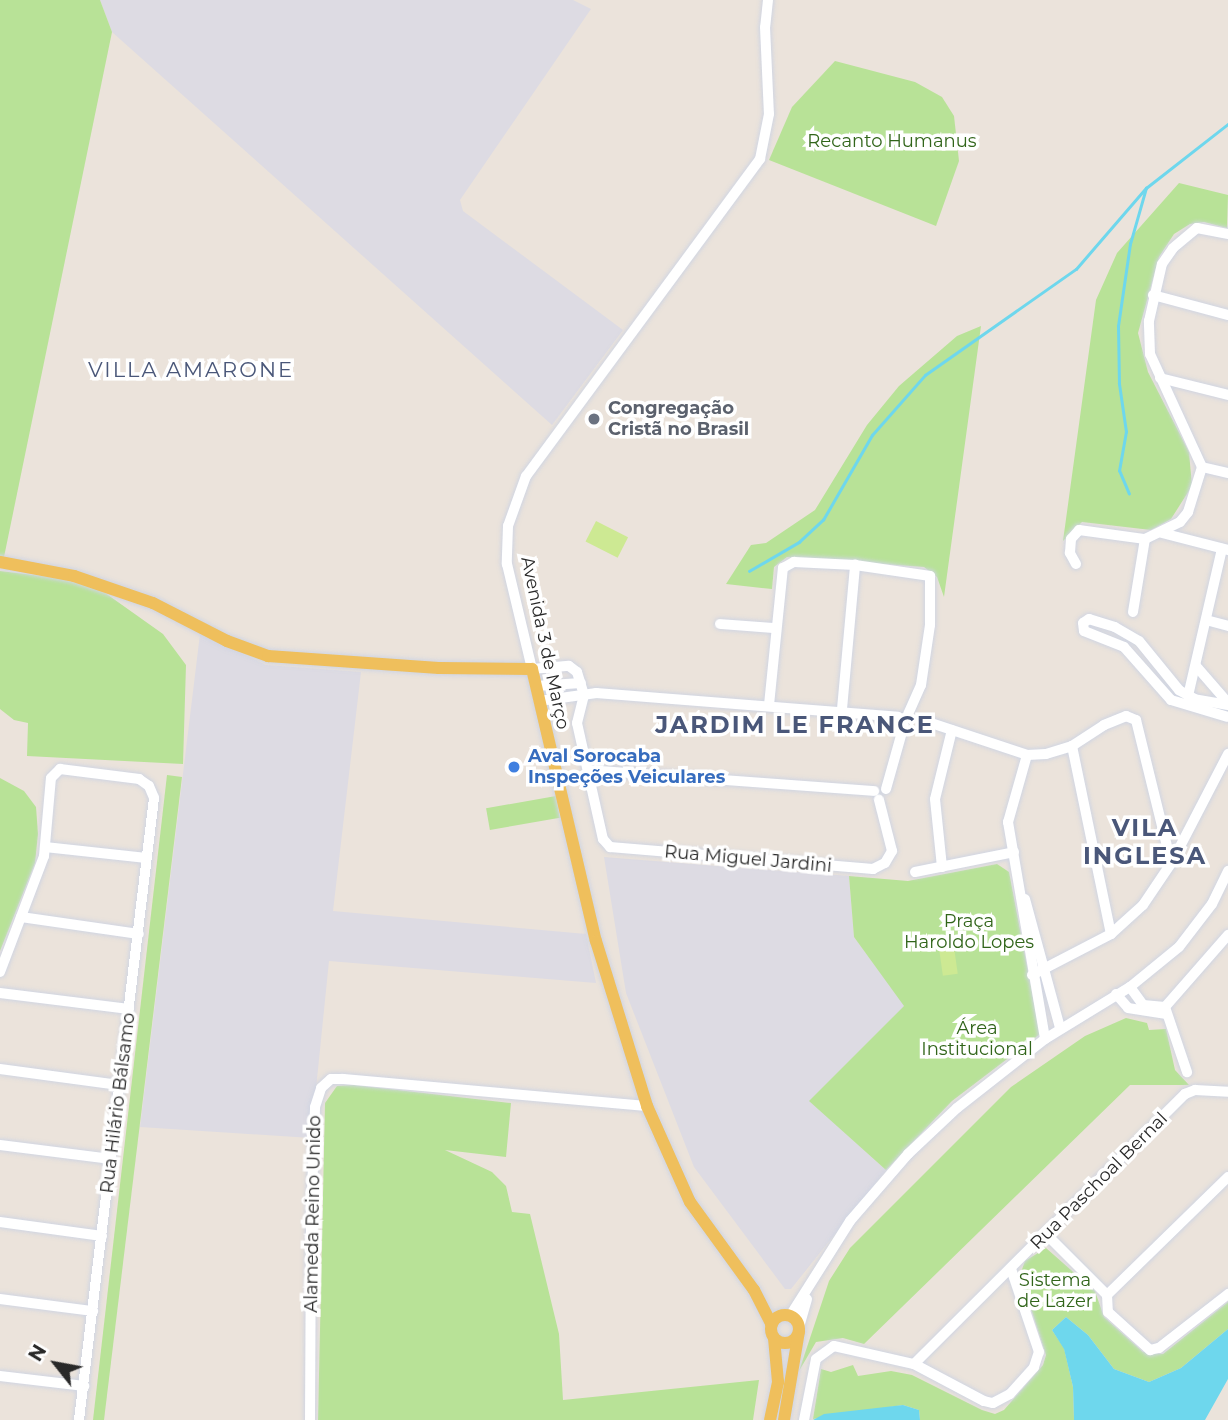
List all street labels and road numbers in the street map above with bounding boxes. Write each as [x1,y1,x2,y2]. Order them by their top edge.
street label: Avenida 3 de Março [516,555,574,731]
street label: Rua Miguel Jardini [663,841,833,877]
street label: Rua Hilário Bálsamo [96,1011,140,1195]
street label: Rua Paschoal Bernal [1026,1108,1172,1254]
street label: Alameda Reino Unido [300,1115,326,1313]

